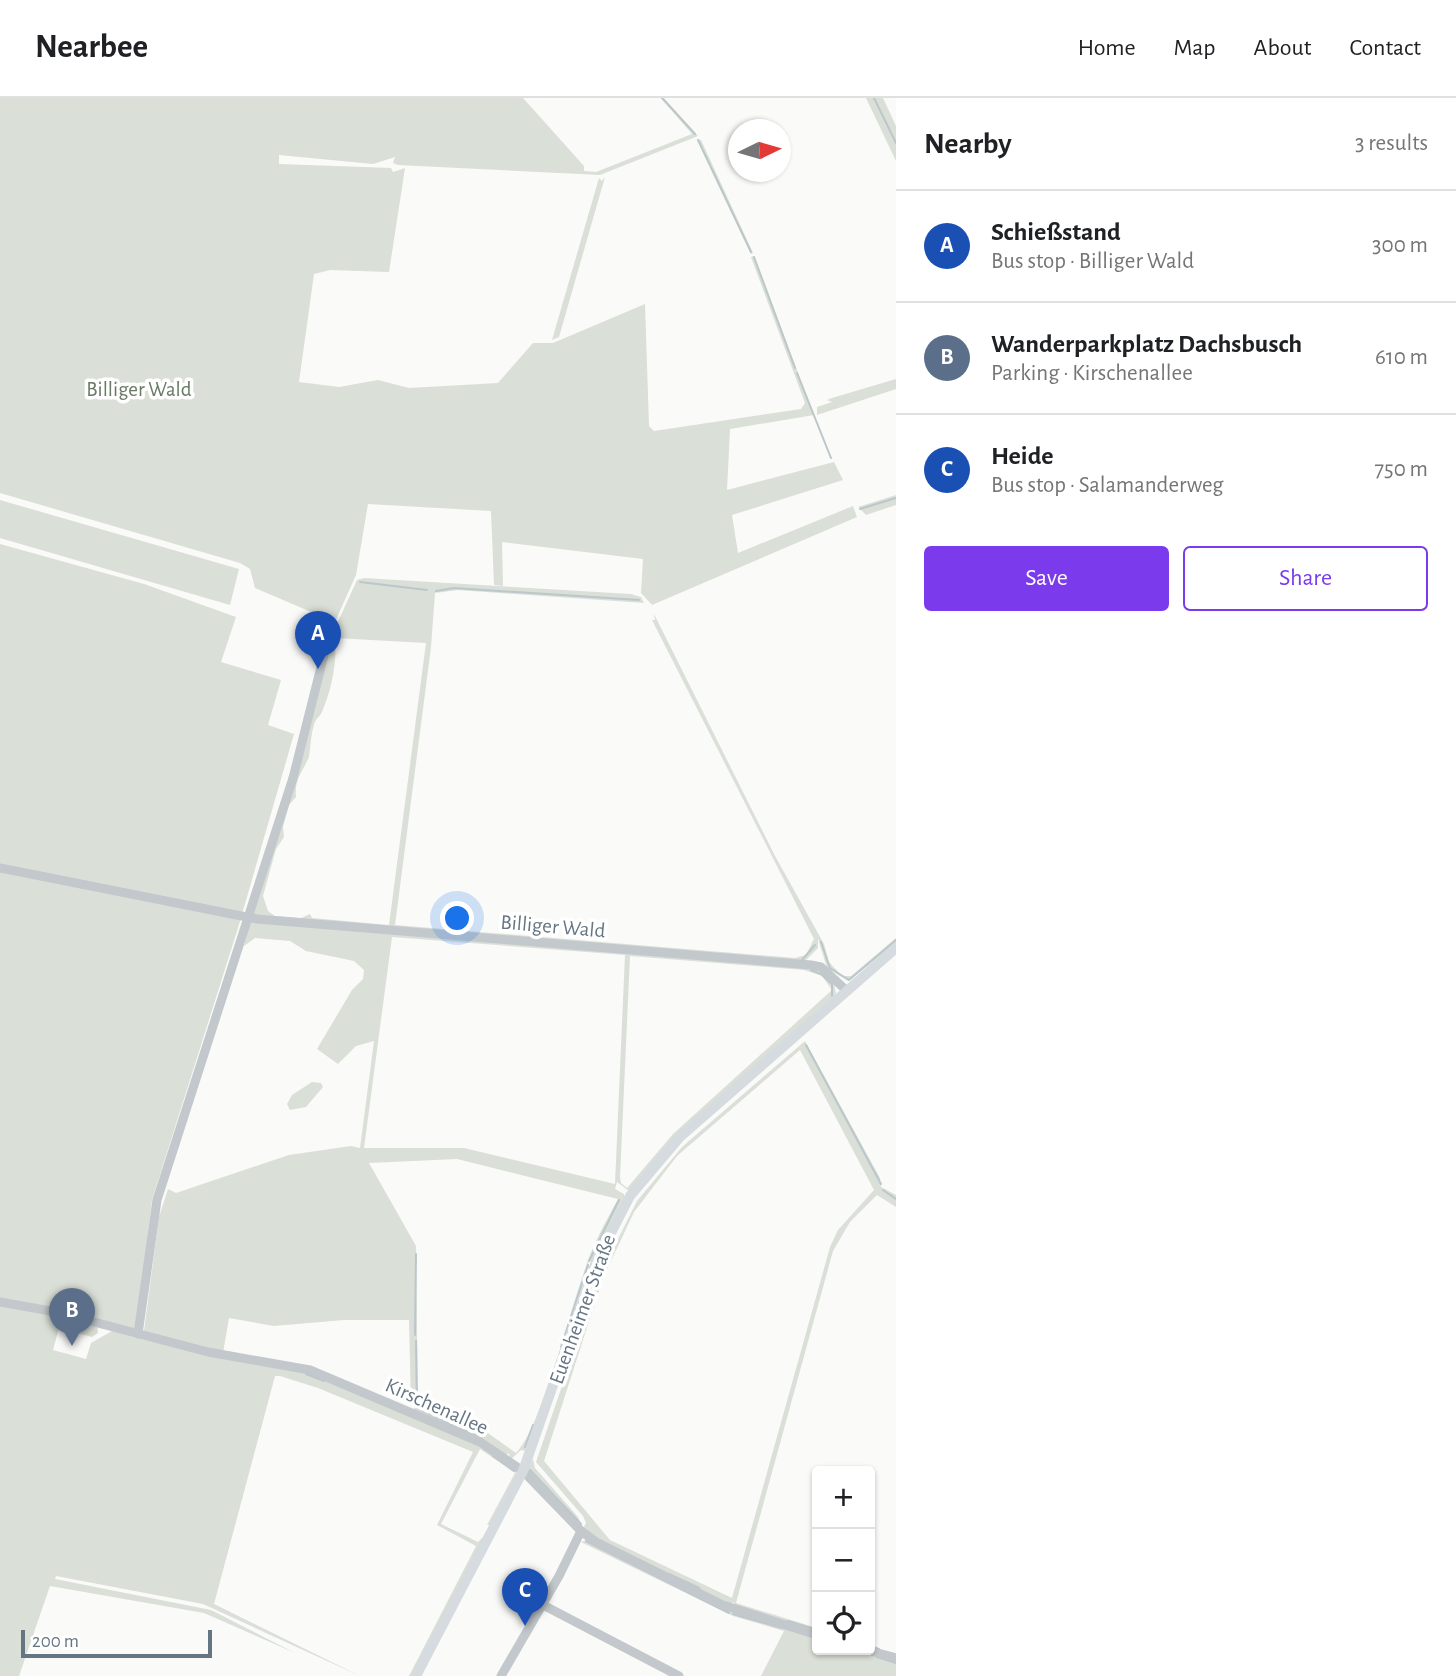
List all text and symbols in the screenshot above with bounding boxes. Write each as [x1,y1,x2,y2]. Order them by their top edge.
text: Nearbee [35,31,148,64]
text: Home [1078,36,1136,60]
text: Map [1174,36,1216,60]
text: About [1254,36,1311,60]
text: Contact [1349,36,1421,60]
north arrow [728,119,791,182]
text: Nearby [924,129,1012,159]
text: 3 results [1355,132,1428,155]
text: Schießstand [991,219,1121,245]
text: A [940,234,954,257]
text: 300 m [1372,234,1428,257]
text: Bus stop · Billiger Wald [991,250,1194,273]
text: Wanderparkplatz Dachsbusch [991,331,1302,357]
text: B [940,346,954,369]
text: 610 m [1375,346,1428,369]
text: Parking · Kirschenallee [991,362,1193,385]
park label: Billiger Wald [86,379,192,400]
text: Heide [991,443,1054,469]
text: C [941,458,953,481]
text: 750 m [1374,458,1428,481]
text: Bus stop · Salamanderweg [991,474,1224,497]
button: Save [924,546,1169,611]
button: Share [1183,546,1428,611]
pin: A [295,611,341,669]
your location [440,901,474,935]
street label: Billiger Wald [500,911,606,942]
street label: Euenheimer Straße [546,1232,619,1387]
pin: B [49,1288,95,1346]
street label: Kirschenallee [382,1374,491,1438]
map controls [812,1466,875,1655]
button: + [812,1466,875,1529]
button: − [812,1529,875,1592]
pin: C [502,1568,548,1626]
button: locate [812,1592,875,1655]
scale bar [21,1627,212,1659]
text: 200 m [32,1632,79,1651]

